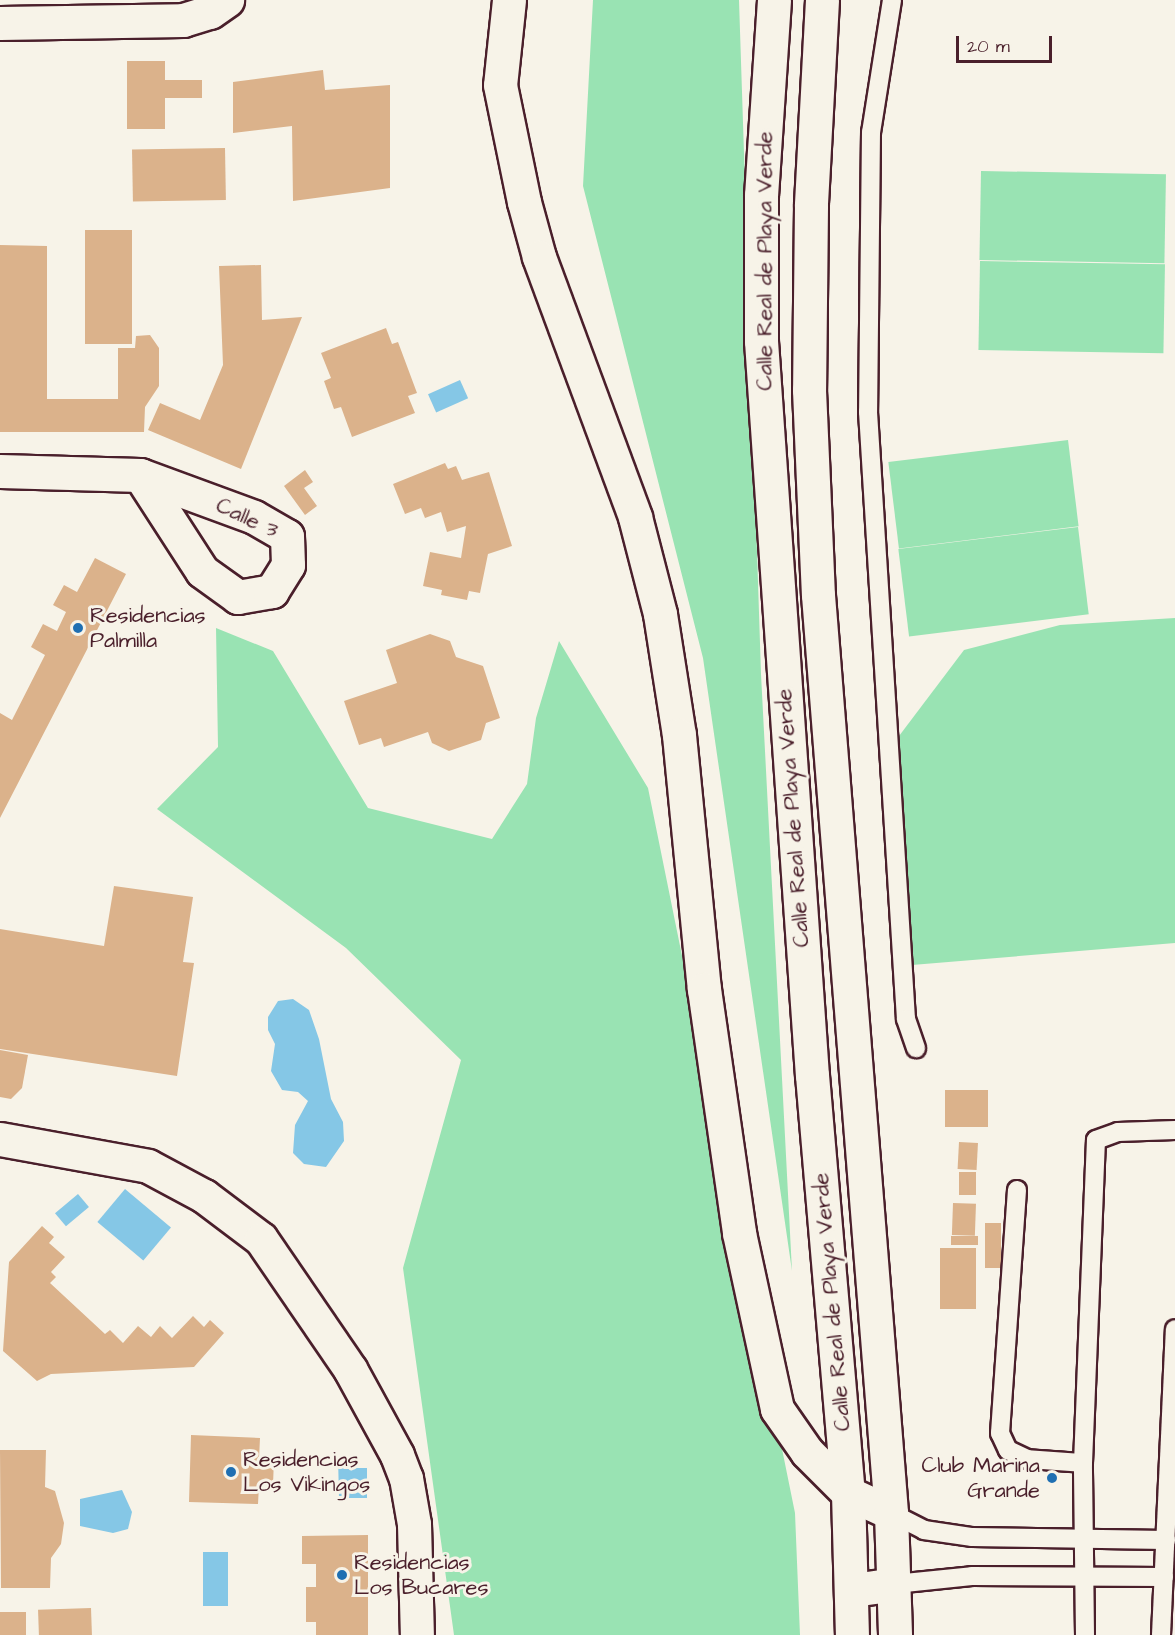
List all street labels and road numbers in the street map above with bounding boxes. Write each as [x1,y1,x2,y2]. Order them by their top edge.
street label: Calle Real de Playa Verde [752,131,778,391]
street label: Calle 3 [212,492,282,544]
street label: Calle Real de Playa Verde [771,688,815,948]
street label: Calle Real de Playa Verde [808,1172,856,1432]

